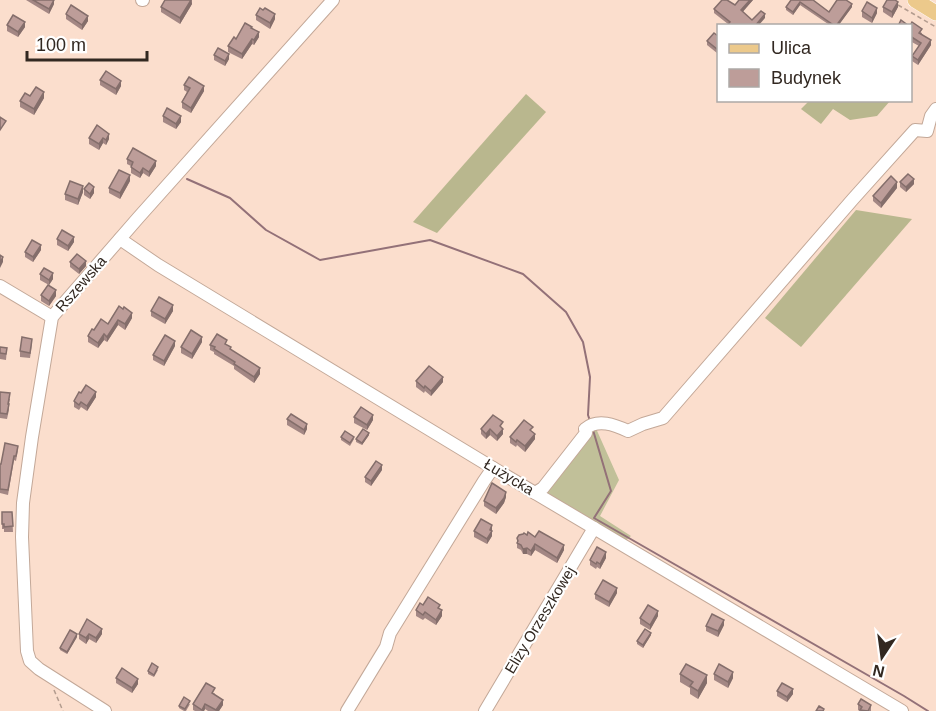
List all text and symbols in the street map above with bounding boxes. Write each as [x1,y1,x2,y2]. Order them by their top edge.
scale bar [27,24,147,62]
legend [717,24,912,102]
text: 100 m [36,35,86,55]
text: Ulica [771,38,812,58]
text: Budynek [771,68,842,88]
street label: Rszewska [52,252,110,315]
street label: Łużycka [481,455,538,498]
street label: Elizy Orzeszkowej [501,563,578,676]
north arrow [852,627,912,687]
text: N [871,662,886,681]

